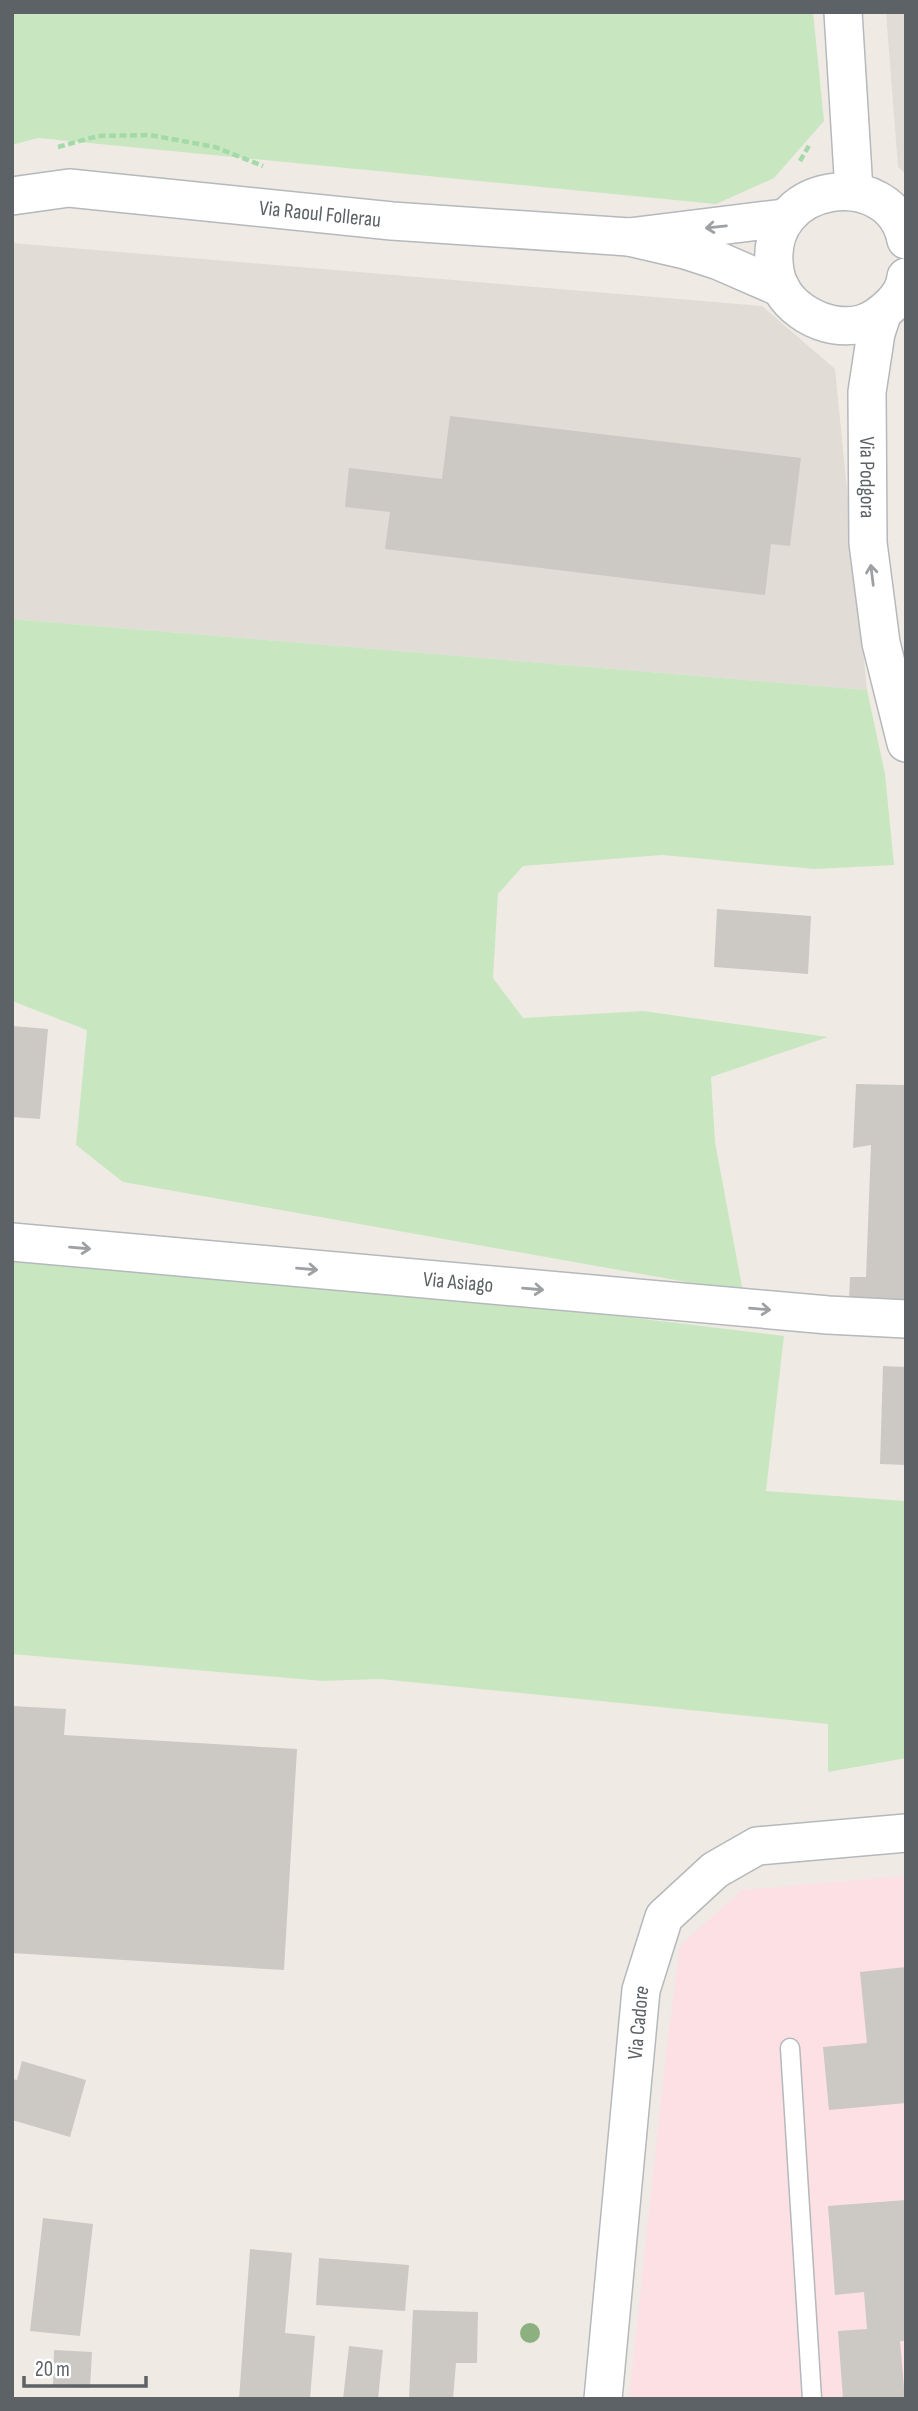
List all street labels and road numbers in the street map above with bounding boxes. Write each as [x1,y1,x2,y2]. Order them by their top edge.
street label: Via Raoul Follerau [258,196,382,233]
street label: Via Podgora [854,436,880,518]
street label: Via Asiago [422,1267,494,1298]
street label: Via Cadore [623,1982,655,2061]

